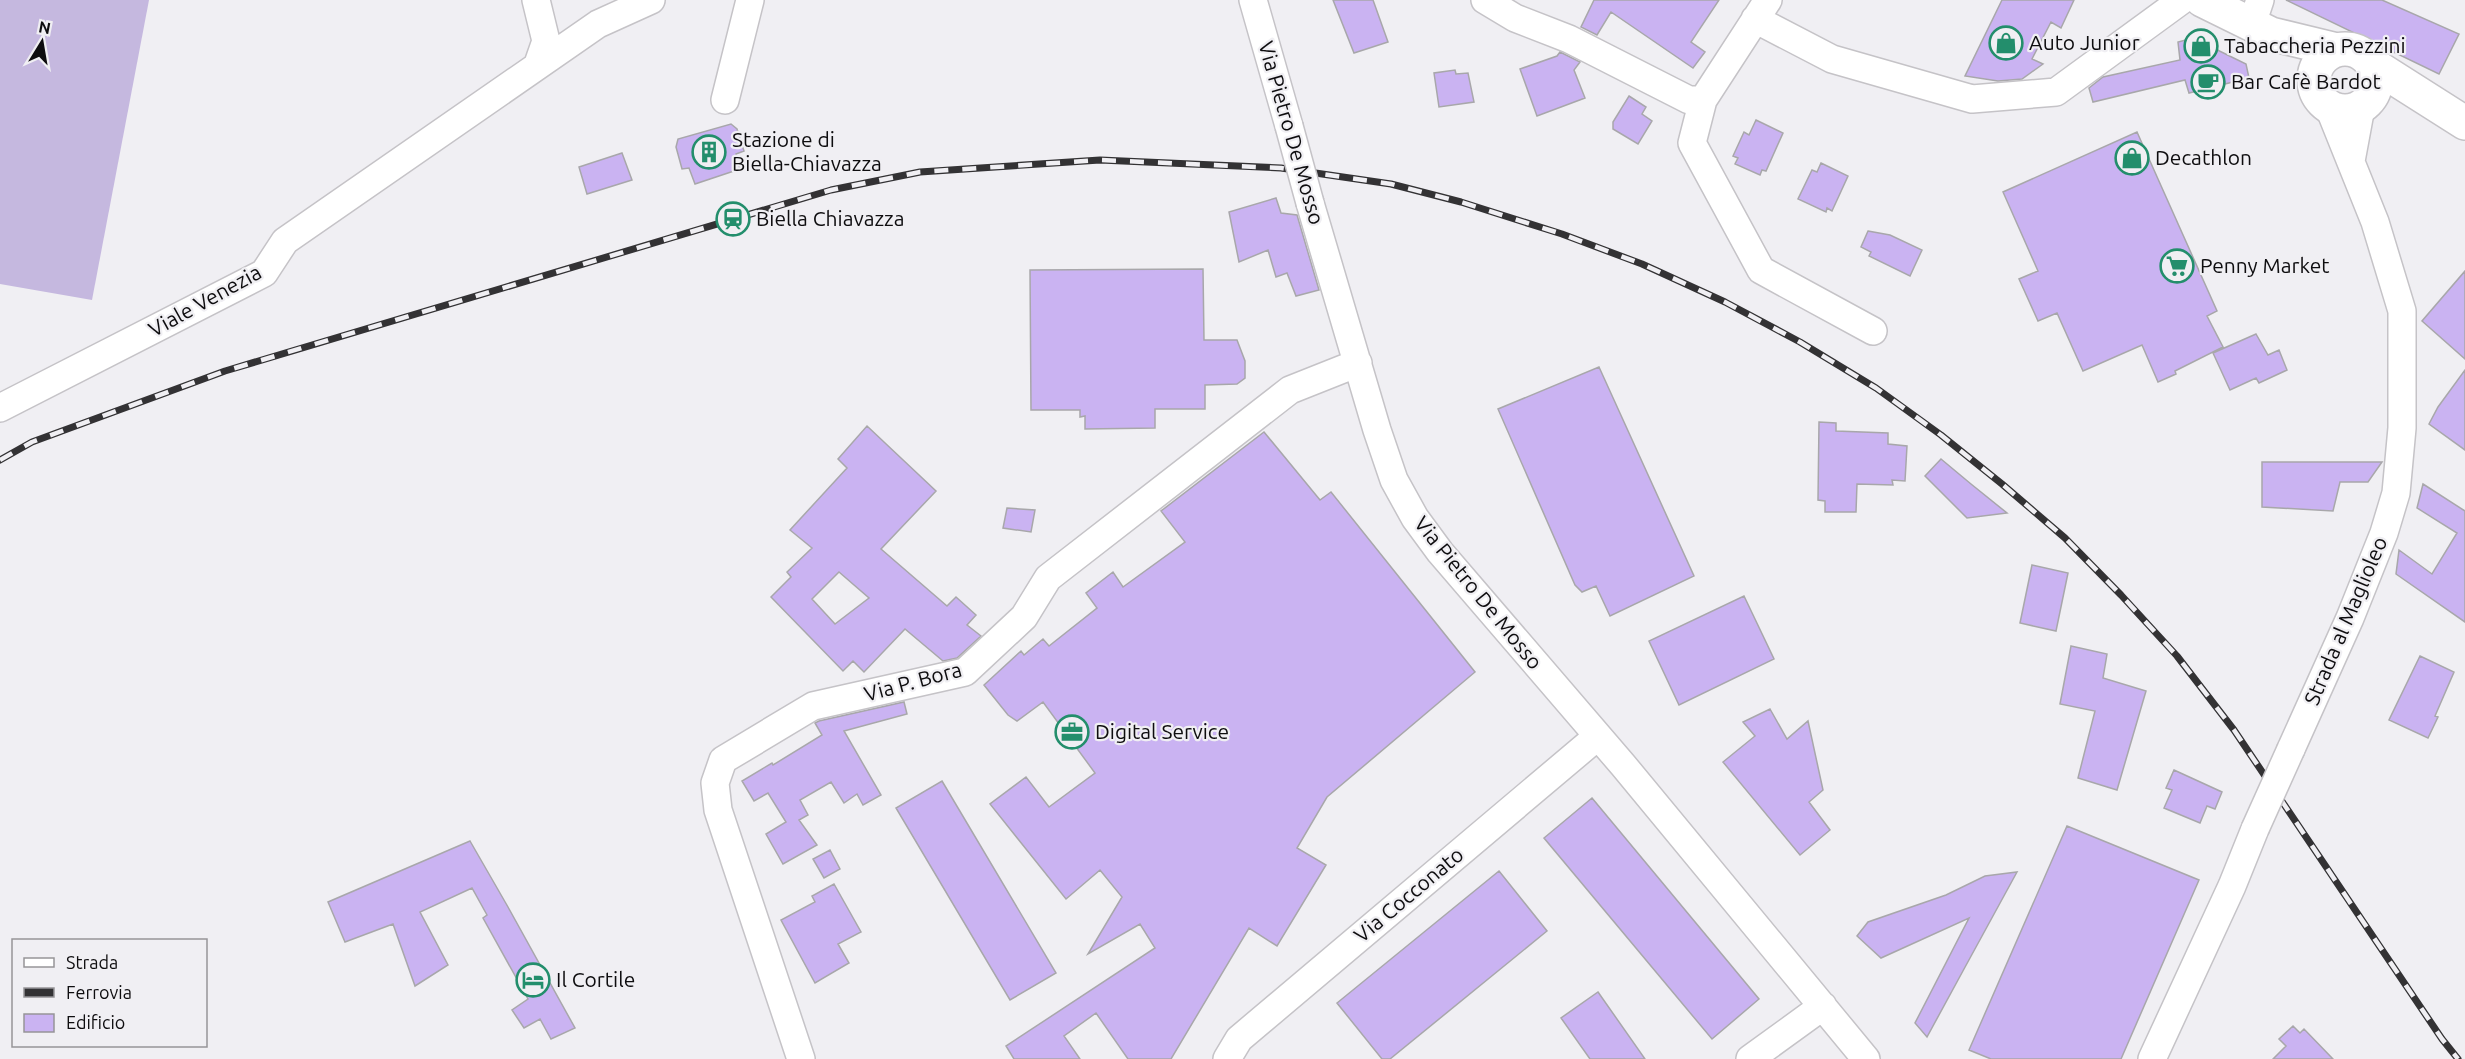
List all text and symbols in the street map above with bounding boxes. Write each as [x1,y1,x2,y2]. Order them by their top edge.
north arrow [12,12,72,72]
text: N [37,17,52,37]
shop icon: Auto Junior [1988,25,2024,61]
shop icon: Tabaccheria Pezzini [2183,28,2219,64]
place label: Auto Junior [2029,30,2140,54]
place label: Tabaccheria Pezzini [2224,33,2406,57]
street label: Via Pietro De Mosso [1254,38,1330,227]
cafe icon: Bar Cafè Bardot [2190,64,2226,100]
place label: Bar Cafè Bardot [2231,69,2381,93]
place label: Stazione di Biella-Chiavazza [732,127,882,175]
building icon: Stazione di Biella-Chiavazza [691,134,727,170]
shop icon: Decathlon [2114,140,2150,176]
place label: Decathlon [2155,145,2252,169]
station icon: Biella Chiavazza [715,201,751,237]
place label: Biella Chiavazza [756,206,905,230]
supermarket icon: Penny Market [2159,248,2195,284]
place label: Penny Market [2200,253,2330,277]
street label: Viale Venezia [144,259,265,341]
street label: Via Pietro De Mosso [1410,511,1548,674]
street label: Strada al Maglioleo [2299,533,2391,708]
street label: Via P. Bora [861,657,964,706]
office icon: Digital Service [1054,714,1090,750]
place label: Digital Service [1095,719,1229,743]
street label: Via Cocconato [1349,842,1468,947]
legend [12,939,207,1047]
text: Strada [66,952,118,972]
hotel icon: Il Cortile [515,962,551,998]
place label: Il Cortile [556,967,635,991]
text: Ferrovia [66,982,132,1002]
text: Edificio [66,1012,125,1032]

